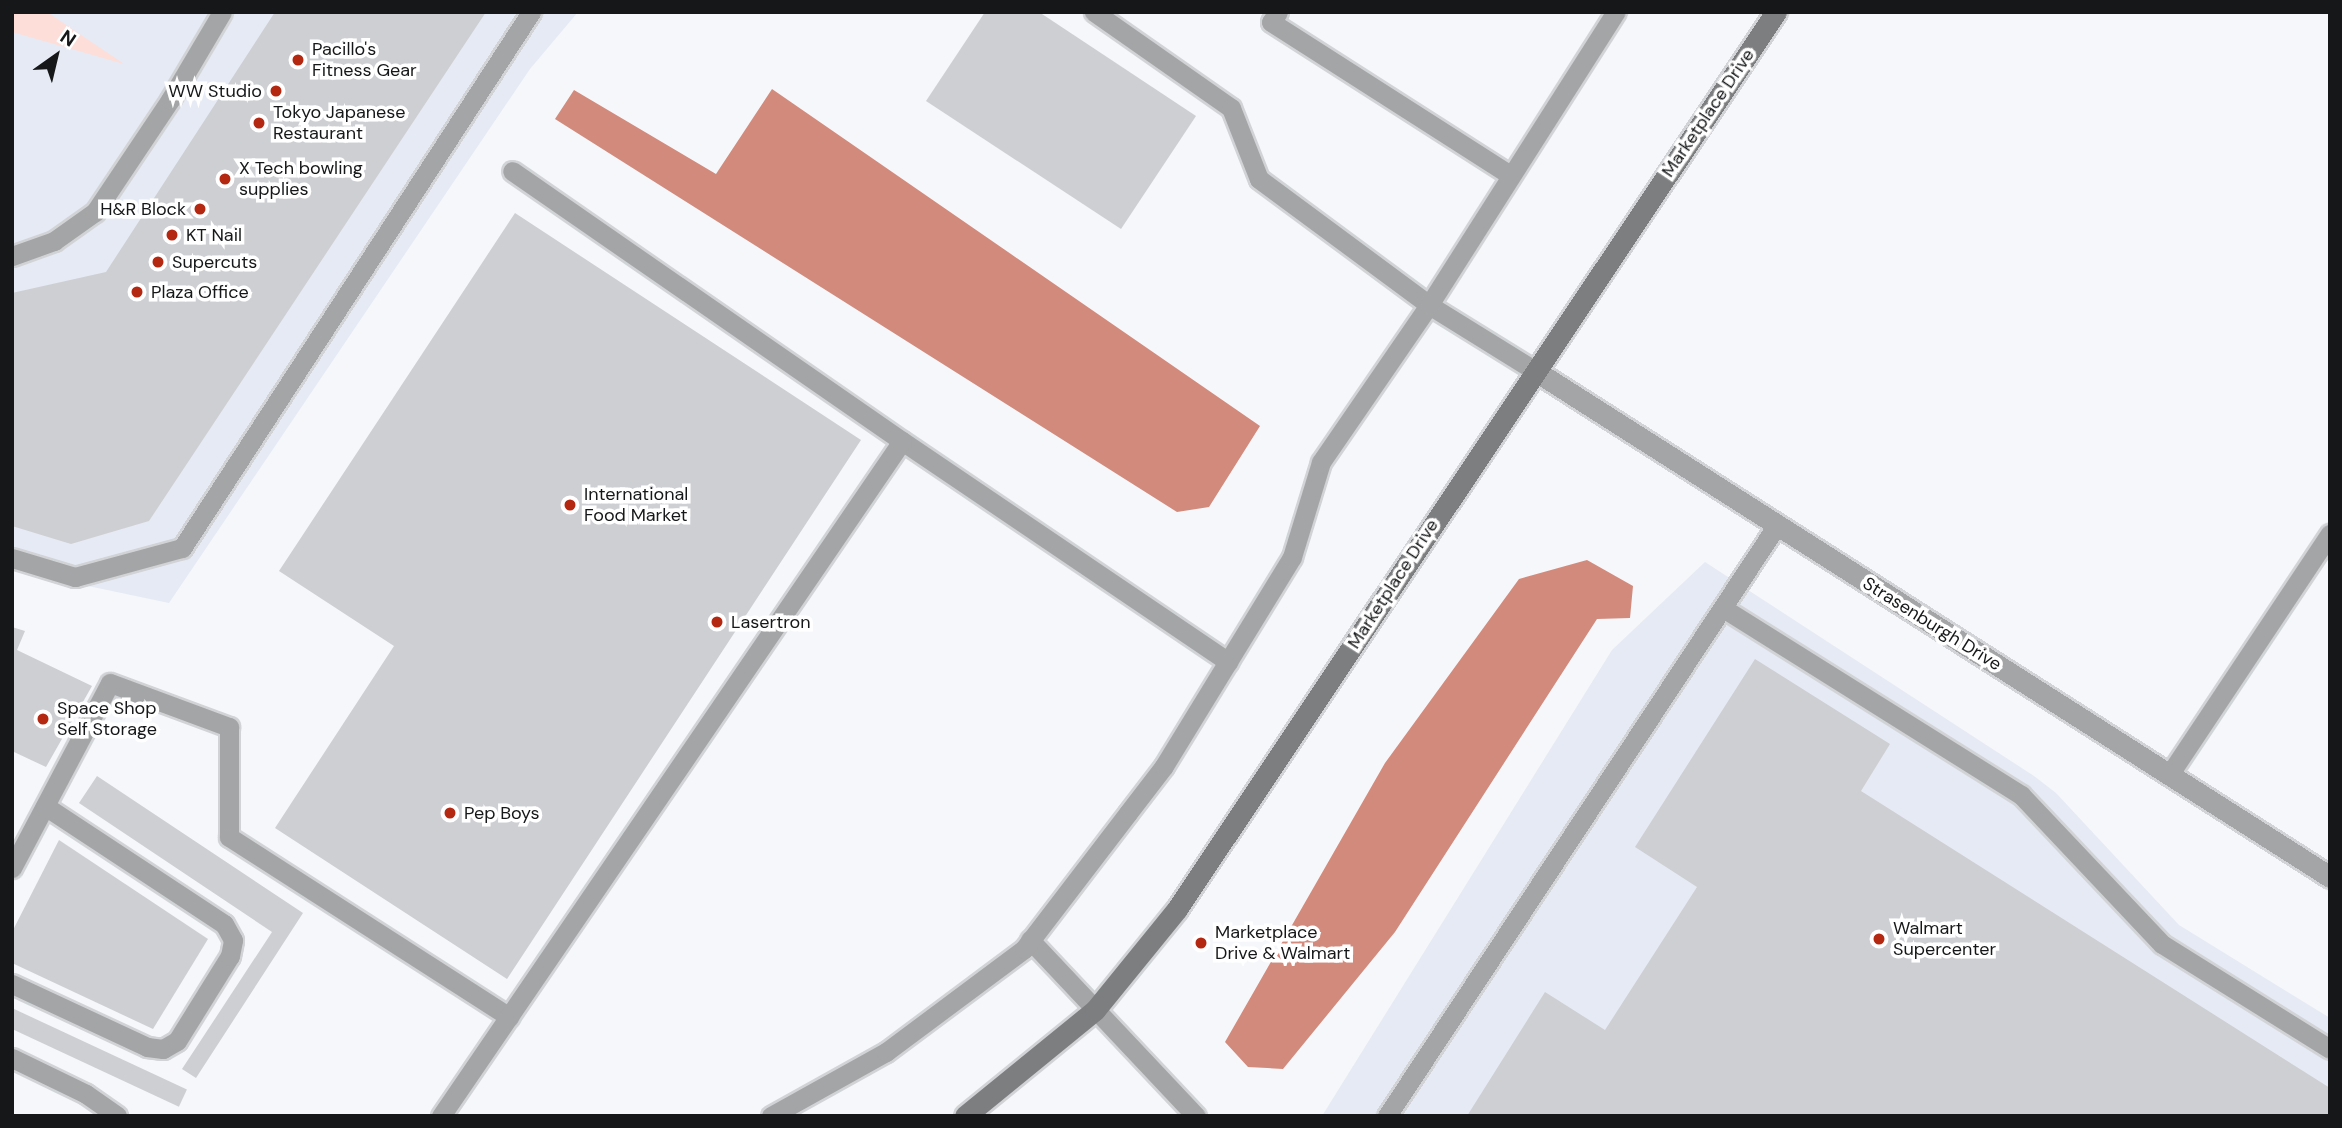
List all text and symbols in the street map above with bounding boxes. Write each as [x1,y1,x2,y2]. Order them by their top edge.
north arrow [21,21,91,91]
text: N [55,24,81,52]
place label: Pacillo's Fitness Gear [312,39,417,82]
street label: Marketplace Drive [1657,45,1759,181]
marker: Pacillo's Fitness Gear [290,52,306,68]
place label: WW Studio [168,80,262,102]
marker: WW Studio [268,83,284,99]
place label: Tokyo Japanese Restaurant [273,102,406,144]
marker: Tokyo Japanese Restaurant [251,115,267,131]
place label: X Tech bowling supplies [239,158,363,200]
marker: X Tech bowling supplies [217,171,233,187]
place label: H&R Block [100,198,186,220]
marker: H&R Block [192,201,208,217]
place label: KT Nail [186,224,242,246]
marker: KT Nail [164,227,180,243]
place label: Supercuts [172,251,257,273]
marker: Supercuts [150,254,166,270]
place label: Plaza Office [151,281,249,303]
marker: Plaza Office [129,284,145,300]
place label: International Food Market [584,484,688,526]
marker: International Food Market [562,497,578,513]
street label: Marketplace Drive [1343,515,1443,653]
street label: Strasenburgh Drive [1859,573,2005,675]
place label: Lasertron [731,611,811,633]
marker: Lasertron [709,614,725,630]
place label: Space Shop Self Storage [57,698,157,740]
marker: Space Shop Self Storage [35,711,51,727]
place label: Pep Boys [464,802,540,824]
marker: Pep Boys [442,805,458,821]
place label: Walmart Supercenter [1893,918,1996,960]
place label: Marketplace Drive & Walmart [1215,922,1350,964]
marker: Walmart Supercenter [1871,931,1887,947]
marker: Marketplace Drive & Walmart [1193,935,1209,951]

